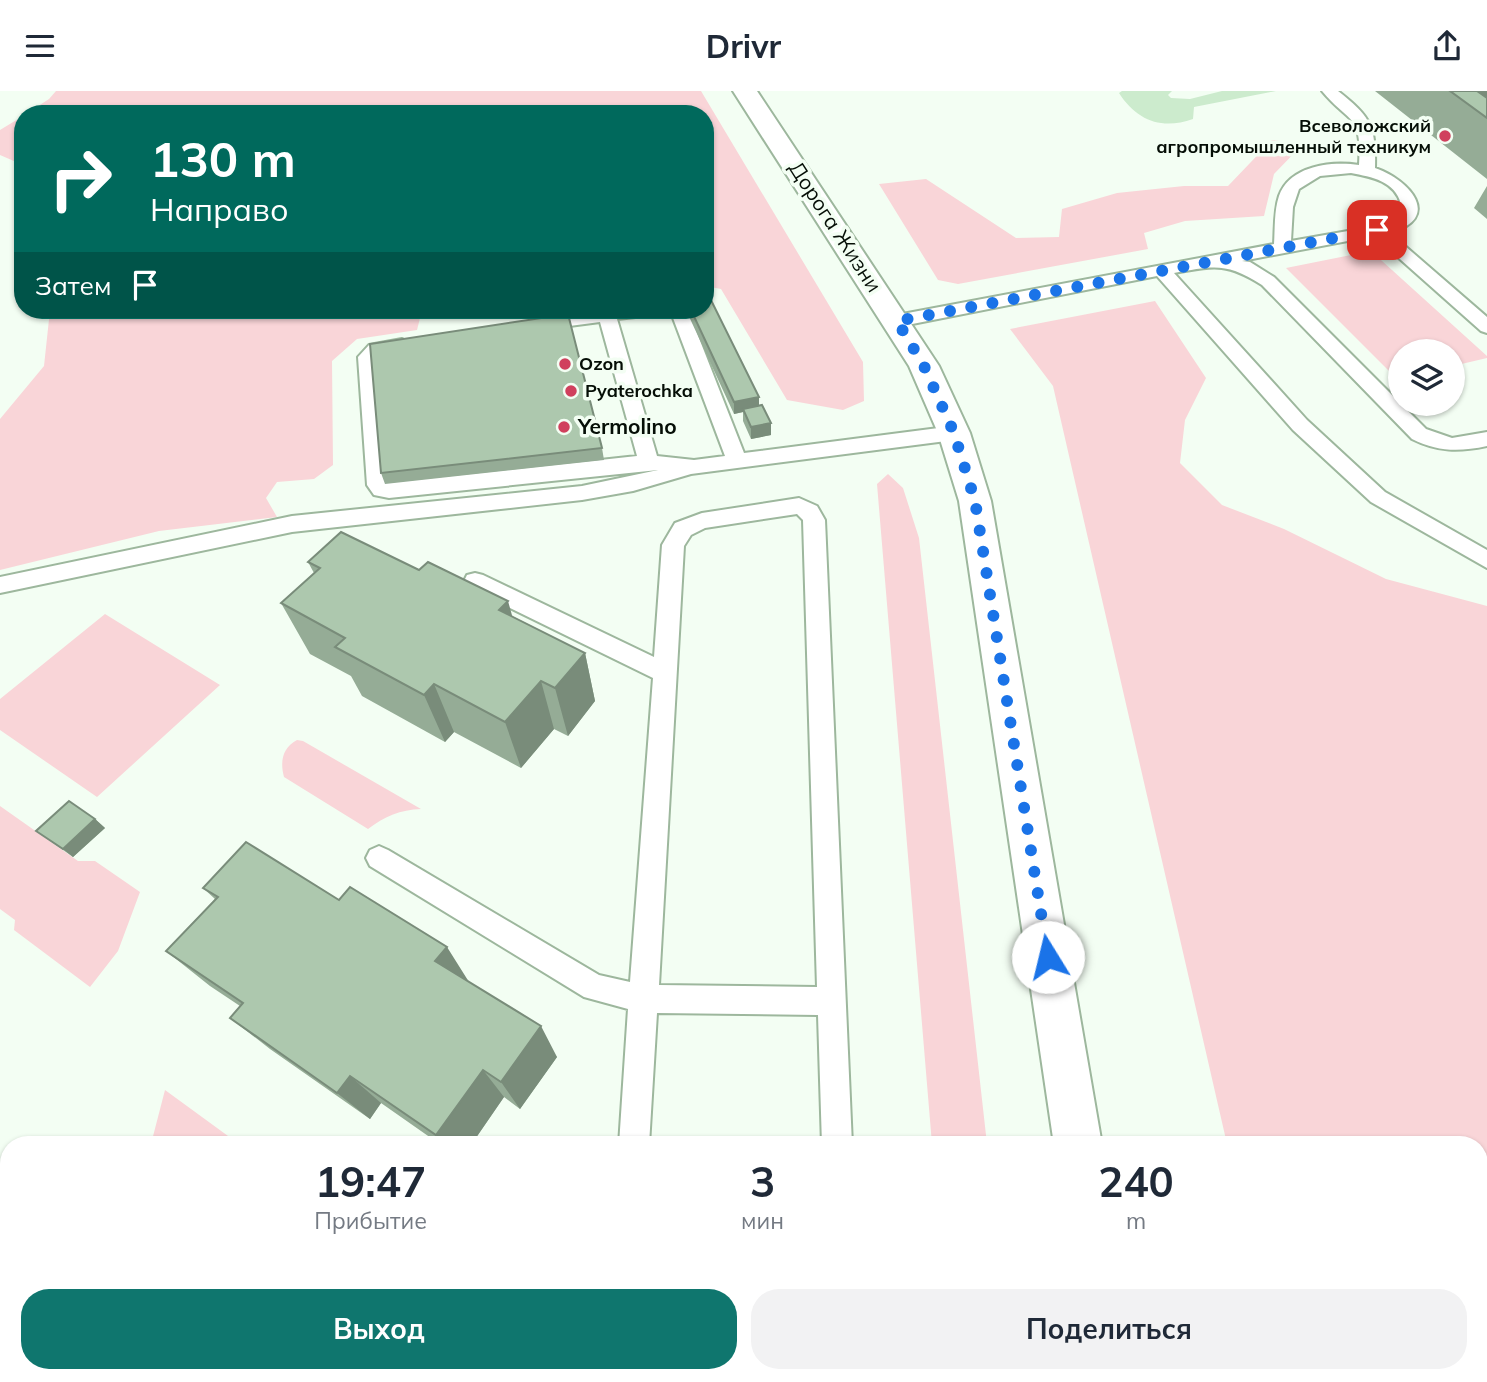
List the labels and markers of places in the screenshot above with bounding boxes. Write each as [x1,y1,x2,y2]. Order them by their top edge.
place label: Всеволожский агропромышленный техникум [1156,114,1431,158]
marker: Всеволожский агропромышленный техникум [1437,128,1453,144]
pin [1347,200,1407,260]
place label: Ozon [579,352,624,375]
marker: Ozon [557,356,573,372]
place label: Pyaterochka [585,379,693,402]
marker: Pyaterochka [563,383,579,399]
place label: Yermolino [577,413,677,439]
marker: Yermolino [556,419,572,435]

